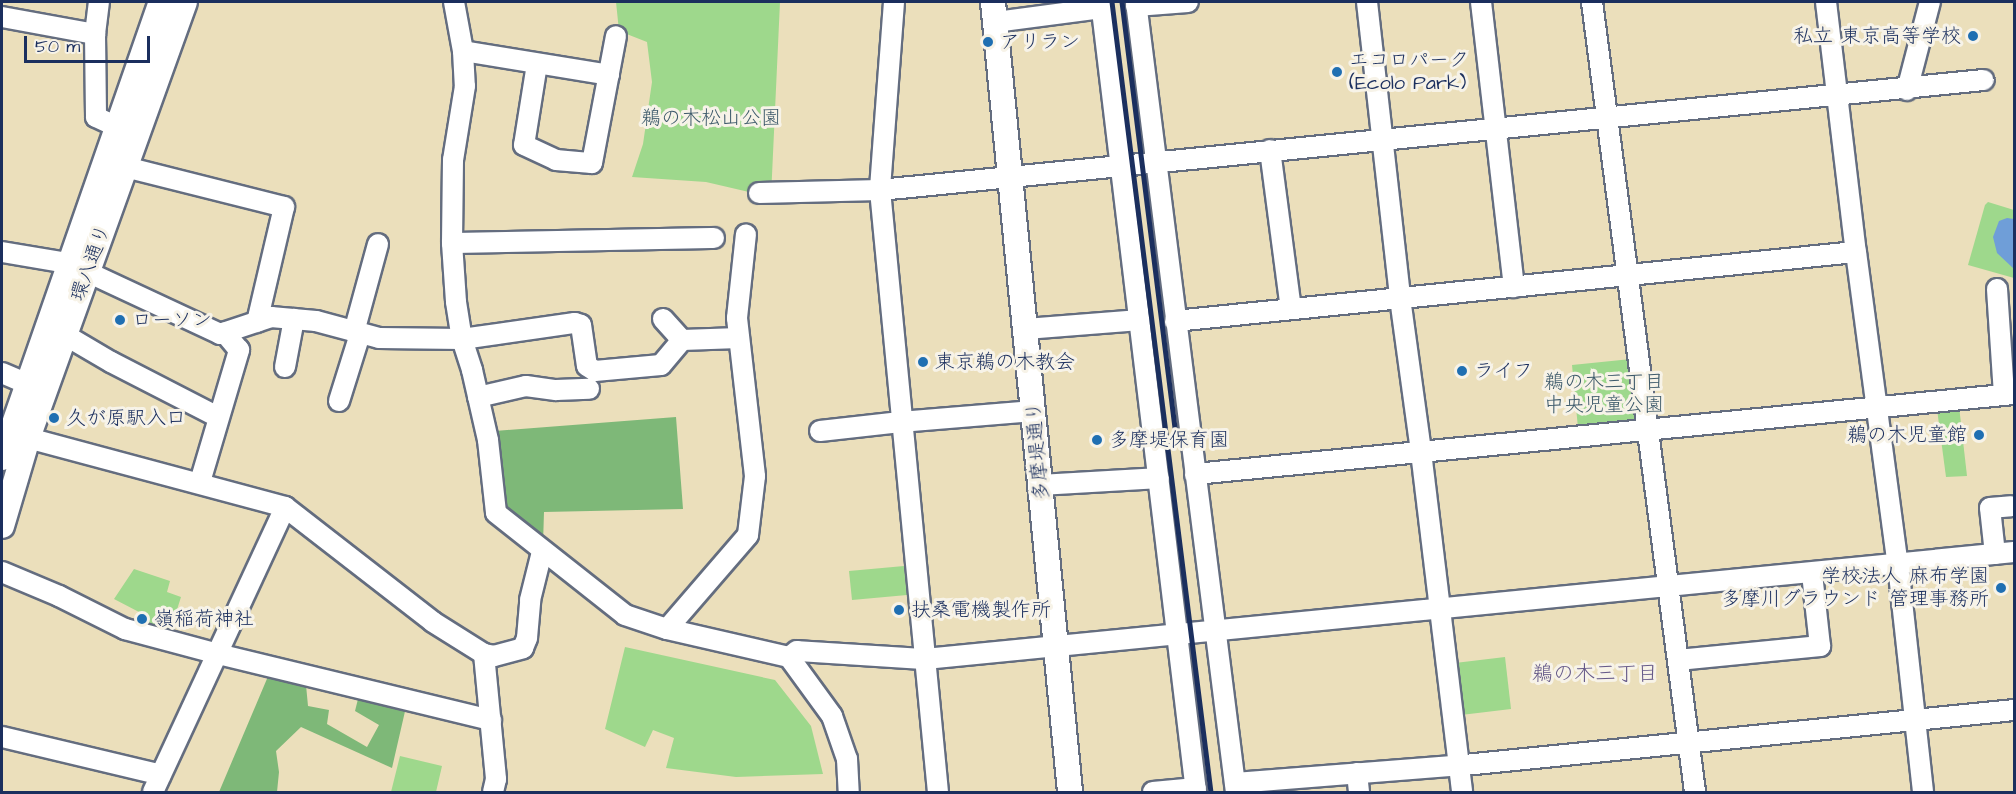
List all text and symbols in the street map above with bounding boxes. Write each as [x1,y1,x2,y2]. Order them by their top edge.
scale bar [27,24,153,62]
place label: 私立 東京高等学校 [1793,24,1961,48]
marker: 私立 東京高等学校 [1966,29,1980,43]
place label: アリラン [1000,30,1080,54]
text: 50 m [35,34,80,59]
marker: アリラン [981,35,995,49]
place label: エコロパーク (Ecolo Park) [1349,48,1469,95]
marker: エコロパーク (Ecolo Park) [1330,65,1344,79]
park label: 鵜の木松山公園 [641,106,781,130]
street label: 環八通り [66,221,116,305]
place label: ローソン [132,308,212,332]
marker: ローソン [113,313,127,327]
place label: 東京鵜の木教会 [935,350,1075,374]
marker: 東京鵜の木教会 [916,355,930,369]
place label: ライフ [1474,359,1534,383]
marker: ライフ [1455,364,1469,378]
park label: 鵜の木三丁目 中央児童公園 [1544,370,1664,417]
street label: 多摩堤通り [1022,400,1054,502]
place label: 久が原駅入口 [66,406,186,430]
marker: 久が原駅入口 [47,411,61,425]
place label: 鵜の木児童館 [1847,423,1967,447]
place label: 多摩堤保育園 [1109,428,1229,452]
marker: 鵜の木児童館 [1972,428,1986,442]
marker: 多摩堤保育園 [1090,433,1104,447]
place label: 学校法人 麻布学園 多摩川グラウンド 管理事務所 [1721,564,1989,611]
marker: 学校法人 麻布学園 多摩川グラウンド 管理事務所 [1994,581,2008,595]
place label: 扶桑電機製作所 [911,598,1051,622]
marker: 扶桑電機製作所 [892,603,906,617]
place label: 嶺稲荷神社 [154,607,254,631]
marker: 嶺稲荷神社 [135,612,149,626]
district label: 鵜の木三丁目 [1532,661,1658,687]

